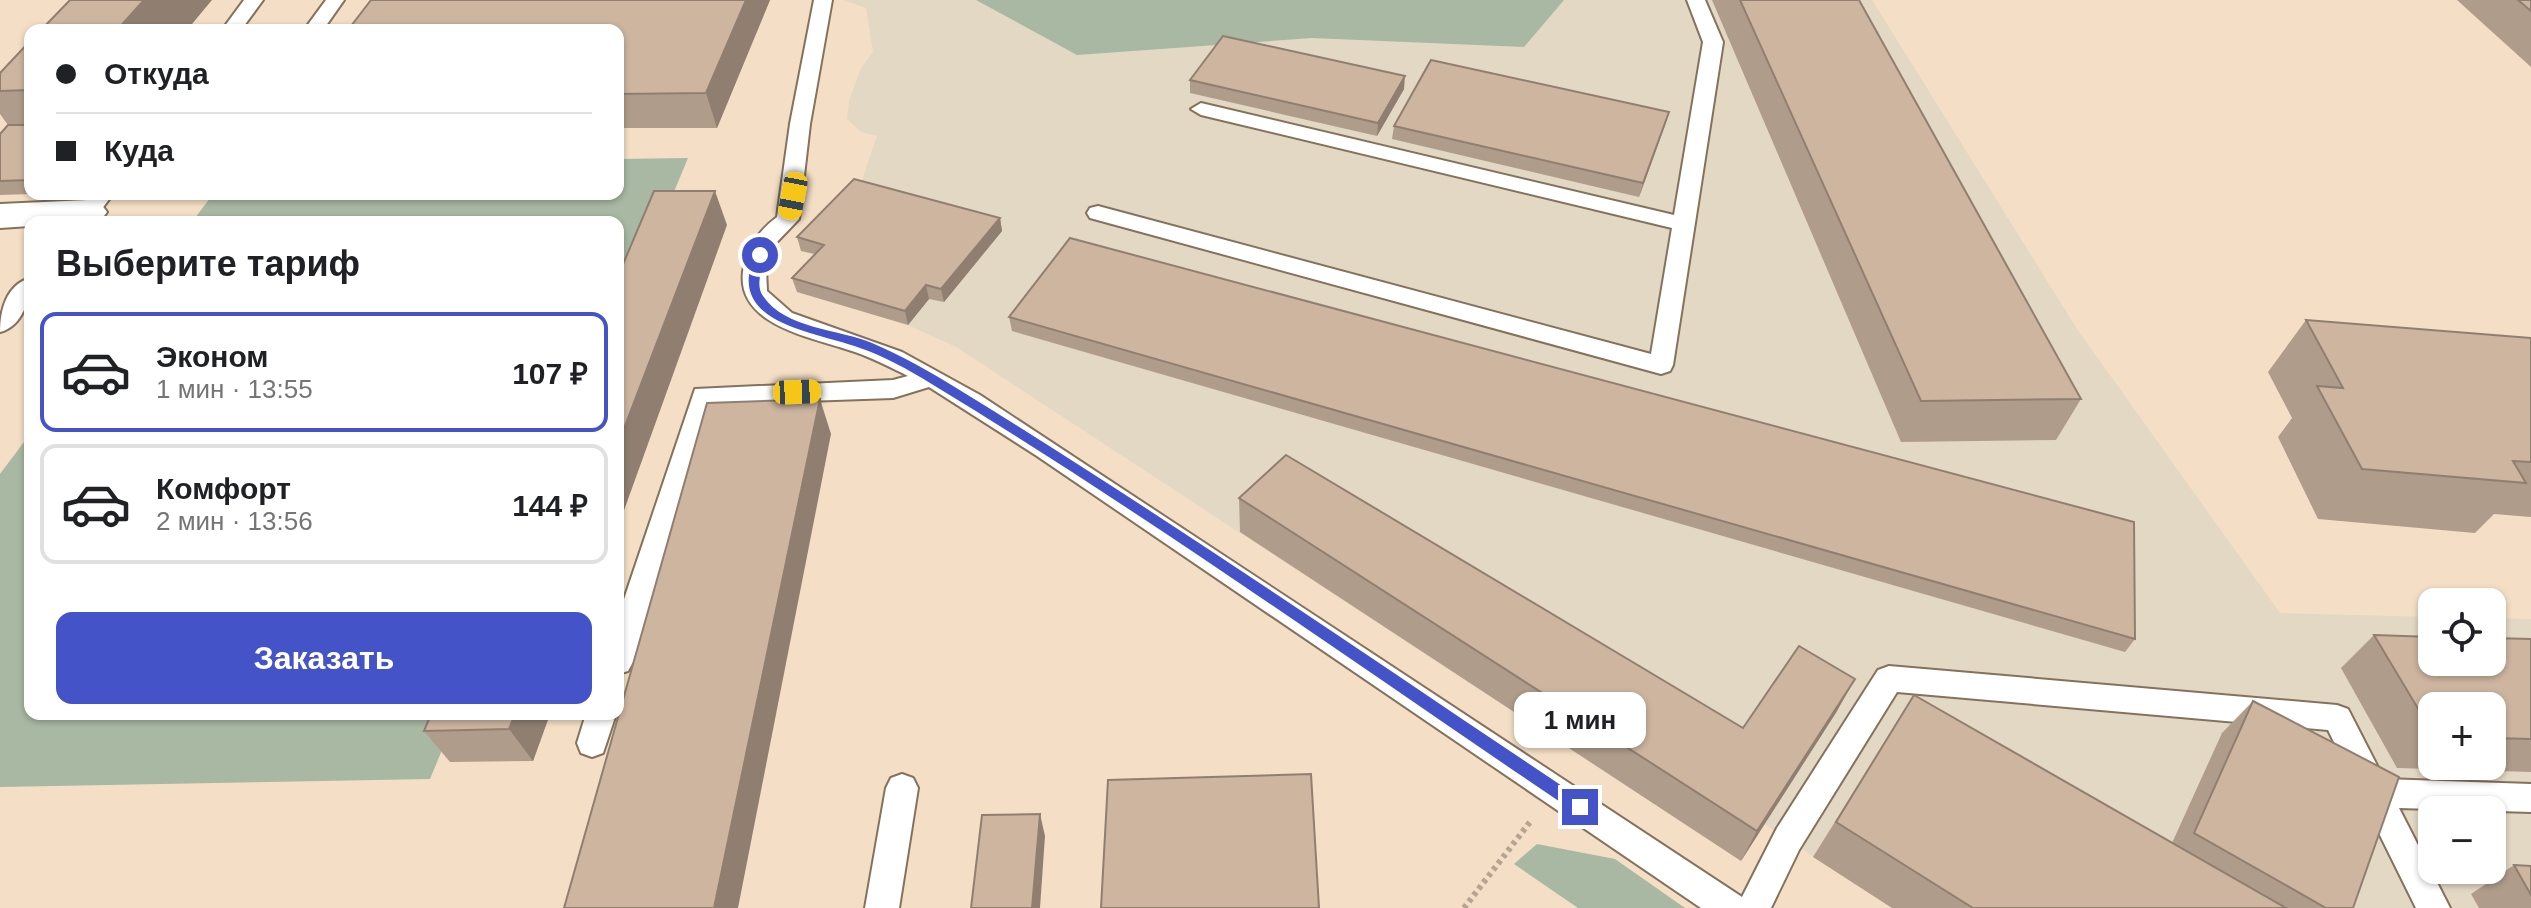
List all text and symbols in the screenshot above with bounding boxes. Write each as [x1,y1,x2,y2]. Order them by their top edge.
text: Откуда [104,57,209,90]
text: Куда [104,134,174,167]
car [777,170,809,222]
route start [742,237,778,273]
text: Выберите тариф [56,243,360,284]
icon: car [60,336,132,408]
text: Эконом [156,340,269,373]
text: 107 ₽ [512,357,588,390]
text: 1 мин · 13:55 [156,374,313,404]
car [773,379,821,405]
icon: car [60,468,132,540]
text: Комфорт [156,472,291,505]
text: 144 ₽ [512,489,588,522]
text: 2 мин · 13:56 [156,506,313,536]
map controls [2418,588,2506,884]
button: locate [2418,588,2506,676]
button: Заказать [56,612,592,704]
callout: 1 мин [1514,691,1646,747]
button: + [2418,692,2506,780]
text: 1 мин [1544,705,1616,735]
route end [1562,789,1598,825]
button: − [2418,796,2506,884]

